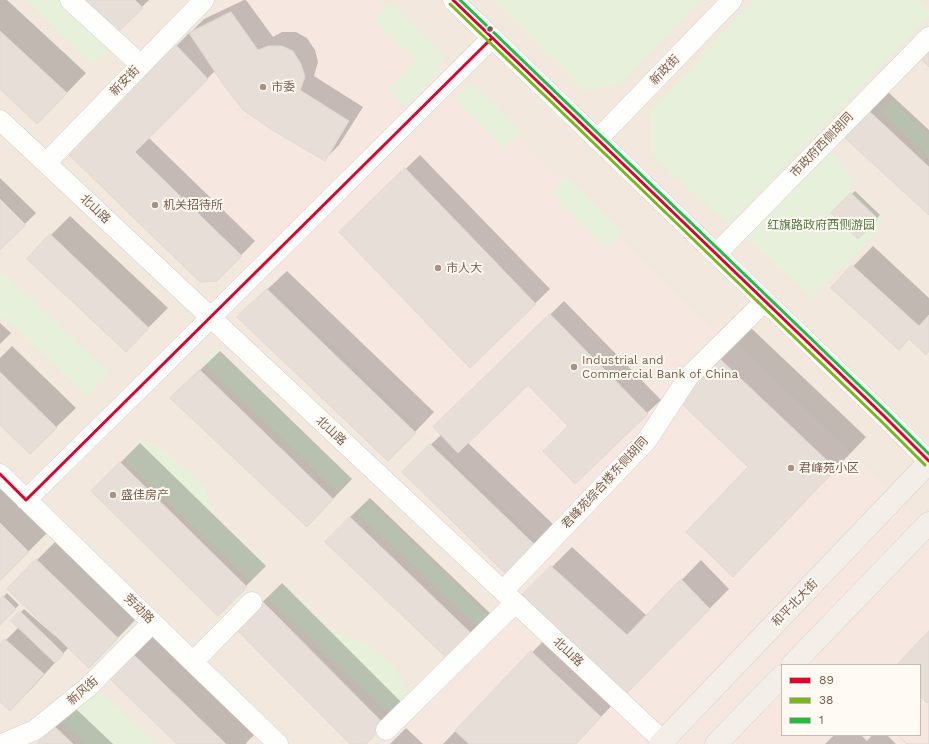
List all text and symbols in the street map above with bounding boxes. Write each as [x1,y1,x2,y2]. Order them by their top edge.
unlabelled marker [485,24,495,34]
street label: 新政街 [647,52,683,88]
street label: 新安街 [107,63,143,99]
place label: 市委 [271,80,295,94]
marker: 市委 [258,82,268,92]
street label: 市政府西侧胡同 [788,110,856,180]
street label: 北山路 [77,191,113,227]
place label: 机关招待所 [163,198,223,212]
marker: 机关招待所 [150,200,160,210]
park label: 红旗路政府西侧游园 [767,218,875,232]
place label: 市人大 [446,261,482,275]
marker: 市人大 [433,263,443,273]
place label: Industrial and Commercial Bank of China [582,353,738,381]
marker: Industrial and Commercial Bank of China [569,362,579,372]
street label: 北山路 [313,413,349,449]
street label: 君峰苑综合楼东侧胡同 [559,434,651,532]
place label: 君峰苑小区 [799,461,859,475]
marker: 君峰苑小区 [786,463,796,473]
place label: 盛佳房产 [121,488,169,502]
marker: 盛佳房产 [108,490,118,500]
street label: 和平北大街 [769,576,821,630]
street label: 劳动路 [121,591,157,627]
street label: 北山路 [550,634,586,670]
legend [781,664,921,736]
text: 89 [819,673,834,687]
street label: 新风街 [65,674,101,708]
text: 38 [819,693,833,707]
text: 1 [819,713,824,727]

